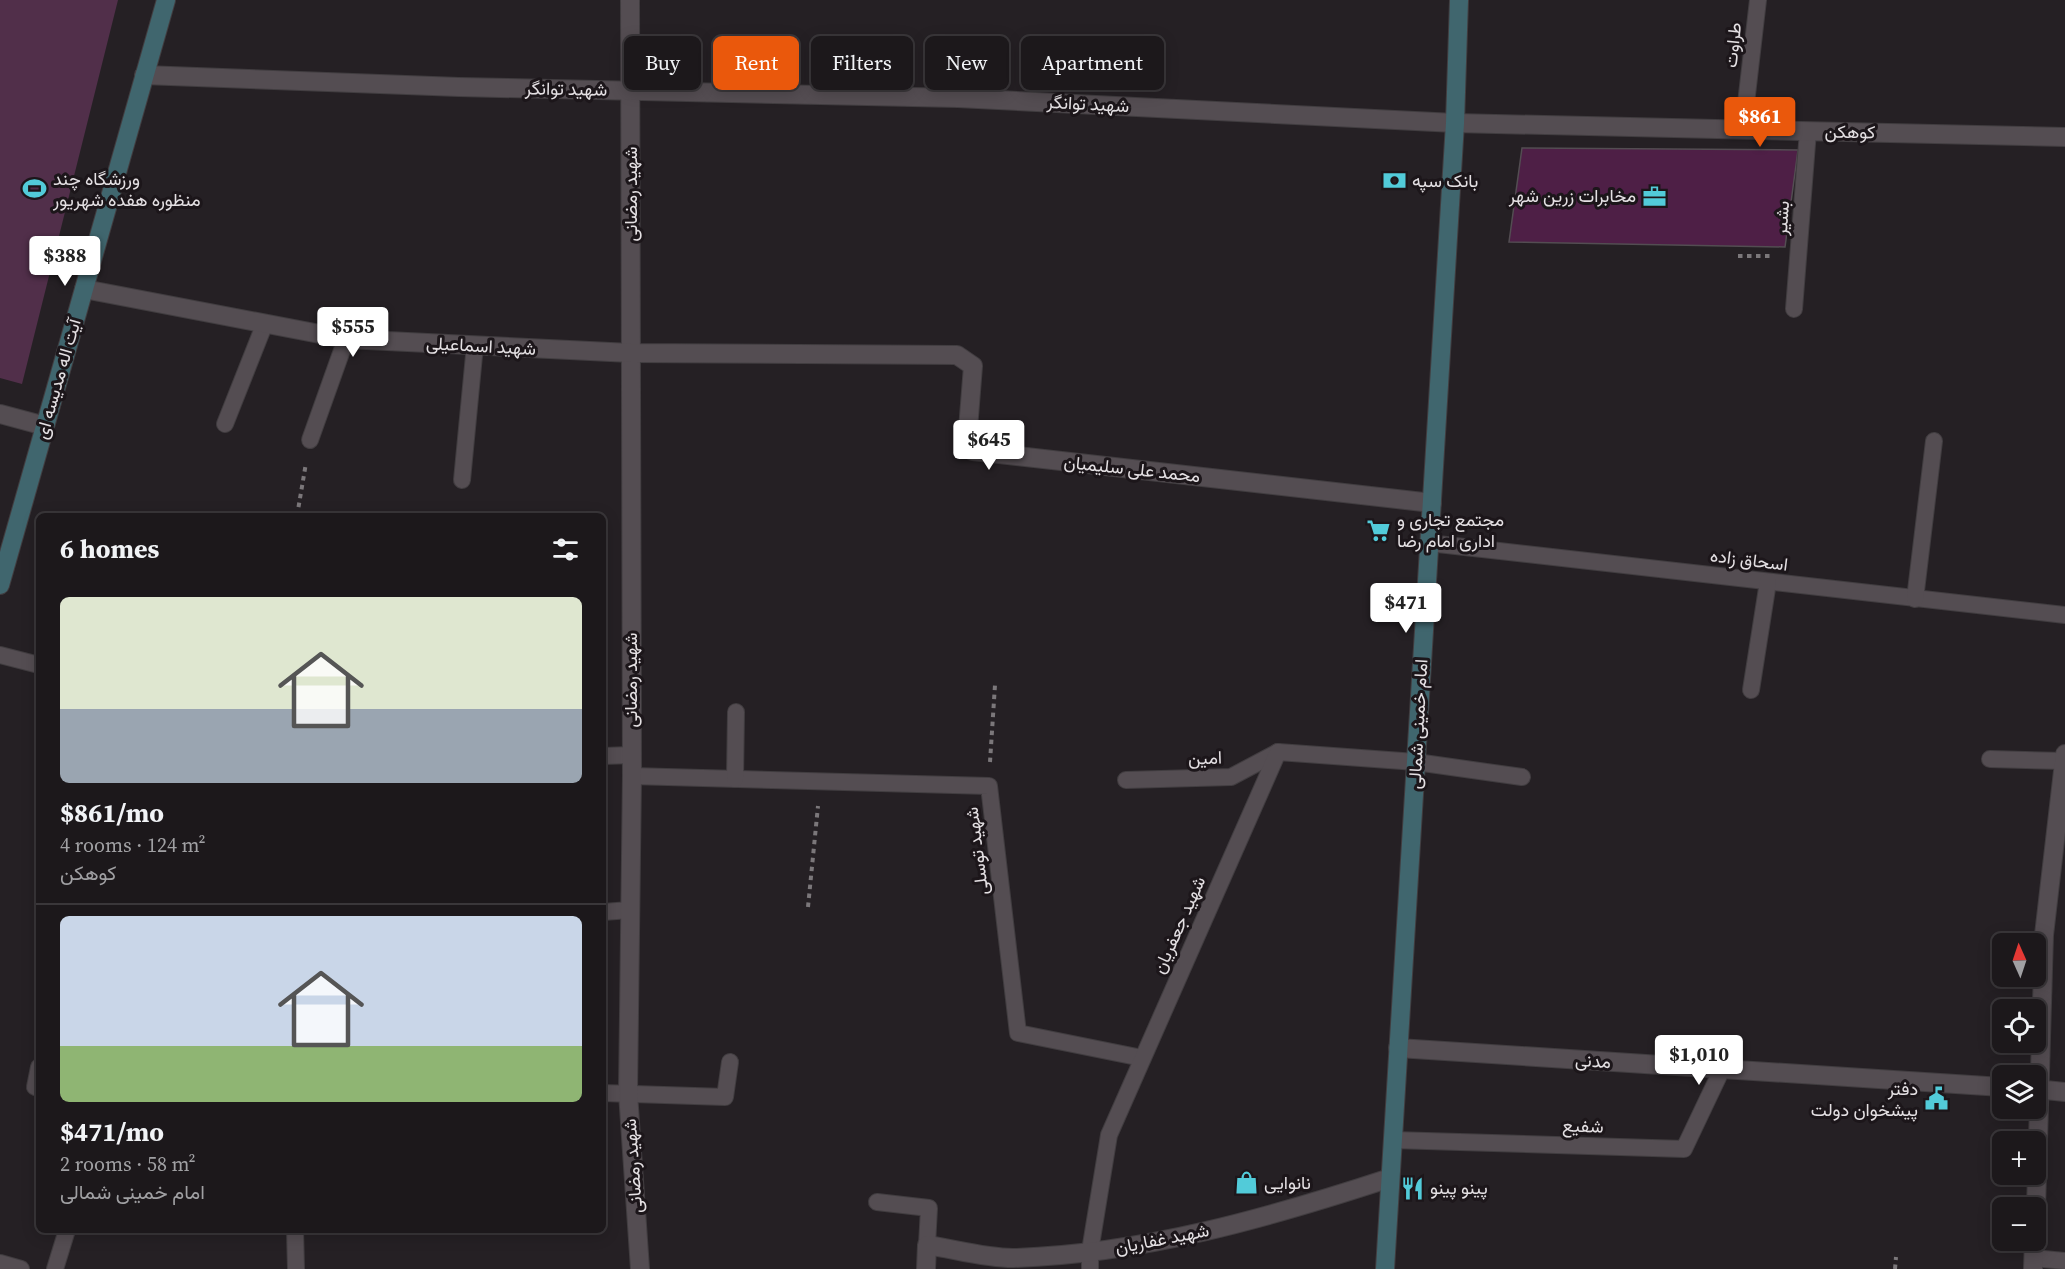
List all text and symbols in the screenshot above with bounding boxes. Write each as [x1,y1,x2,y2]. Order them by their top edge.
street label: طراوت [1718,21,1747,69]
chip: Buy [624,36,701,90]
chip: Rent [713,36,799,90]
chip: Filters [811,36,913,90]
chip: New [925,36,1009,90]
chip: Apartment [1021,36,1164,90]
street label: شهید توانگر [524,75,607,102]
street label: شهید توانگر [1045,89,1130,118]
pin: $861 [1724,97,1796,148]
text: $861 [1738,102,1782,130]
street label: کوهکن [1824,119,1876,144]
street label: شهید رمضانی [618,147,643,241]
place label: ورزشگاه چند منظوره هفده شهریور [52,166,201,212]
bank icon: بانک سپه [1381,168,1407,194]
place label: بانک سپه [1412,168,1478,193]
sports icon: ورزشگاه چند منظوره هفده شهریور [22,176,48,202]
place label: مخابرات زرین شهر [1508,183,1636,208]
office icon: مخابرات زرین شهر [1641,183,1667,209]
street label: بشیر [1768,200,1795,237]
pin: $388 [29,236,101,287]
text: $388 [43,241,87,269]
pin: $555 [317,307,389,358]
text: $555 [331,312,375,340]
street label: آیت اله مدیسه ای [28,314,87,442]
street label: شهید اسماعیلی [425,330,537,361]
pin: $645 [953,420,1025,471]
text: $645 [967,425,1011,453]
street label: محمد علی سلیمیان [1063,449,1202,488]
place label: مجتمع تجاری و اداری امام رضا [1397,507,1504,553]
supermarket icon: مجتمع تجاری و اداری امام رضا [1366,517,1392,543]
text: 6 homes [60,531,159,567]
icon: filters [549,533,582,566]
street label: اسحاق زاده [1709,542,1789,577]
pin: $471 [1370,583,1442,634]
text: $471 [1384,588,1428,616]
street label: شهید رمضانی [618,633,643,727]
icon: home [267,636,375,744]
street label: امام خمینی شمالی [1402,658,1433,790]
street label: امین [1188,744,1222,771]
text: $861/mo [60,795,164,831]
street label: شهید توسلی [959,806,994,897]
text: 4 rooms · 124 m² [60,831,206,859]
text: کوهکن [60,859,116,887]
street label: شهید جعفریان [1146,872,1211,977]
north arrow [1992,933,2046,987]
map controls [1992,933,2046,1251]
icon: home [267,955,375,1063]
button: locate [1992,999,2046,1053]
pin: $1,010 [1650,1035,1748,1086]
text: $1,010 [1669,1040,1729,1068]
street label: مدنی [1574,1047,1612,1074]
button: layers [1992,1065,2046,1119]
place label: دفتر پیشخوان دولت [1811,1076,1918,1122]
public building icon: دفتر پیشخوان دولت [1923,1086,1949,1112]
street label: شفیع [1562,1112,1604,1139]
text: $471/mo [60,1114,164,1150]
street label: شهید رمضانی [617,1118,648,1214]
button: + [1992,1131,2046,1185]
text: 2 rooms · 58 m² [60,1150,196,1178]
shop icon: نانوایی [1233,1170,1259,1196]
place label: نانوایی [1264,1170,1311,1195]
restaurant icon: پینو پینو [1399,1175,1425,1201]
place label: پینو پینو [1430,1175,1488,1200]
text: امام خمینی شمالی [60,1178,205,1206]
button: − [1992,1197,2046,1251]
street label: شهید غفاریان [1113,1217,1211,1260]

